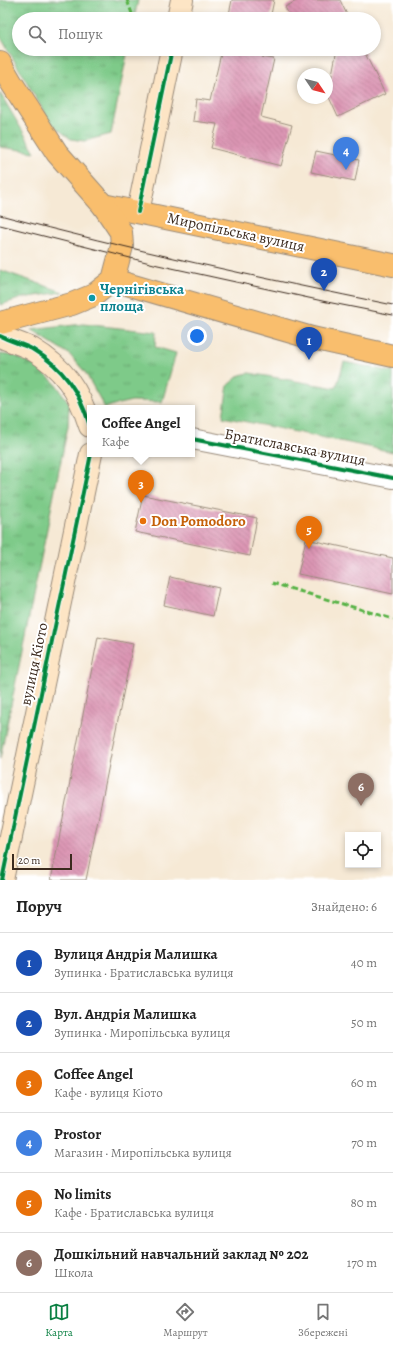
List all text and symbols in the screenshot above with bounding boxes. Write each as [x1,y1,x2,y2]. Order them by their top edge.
search box [12,12,381,56]
icon: search [26,23,48,45]
text: Пошук [58,24,103,44]
north arrow [297,68,333,104]
pin: 4 [333,137,359,170]
street label: Миропільська вулиця [166,208,306,256]
pin: 2 [311,258,337,291]
place label: Чернігівська площа [100,279,185,316]
marker: Чернігівська площа [87,293,97,303]
your location [187,326,207,346]
pin: 1 [296,327,322,360]
popup [87,405,195,457]
text: Coffee Angel [102,413,180,433]
street label: Братиславська вулиця [223,424,367,470]
text: Кафе [102,433,130,450]
pin: 3 [128,470,154,503]
place label: Don Pomodoro [151,511,246,531]
marker: Don Pomodoro [138,516,148,526]
pin: 5 [296,516,322,549]
street label: вулиця Кіото [15,621,53,707]
pin: 6 [348,773,374,806]
map controls [345,832,381,868]
button: locate [345,832,381,868]
scale bar [12,852,72,871]
text: 20 m [18,853,40,868]
text: Поруч [16,895,62,918]
text: Знайдено: 6 [311,898,377,915]
text: Вулиця Андрія Малишка [54,944,218,964]
text: 1 [27,954,31,971]
text: 40 m [351,954,377,971]
text: Зупинка · Братиславська вулиця [54,964,234,981]
text: Вул. Андрія Малишка [54,1004,197,1024]
text: 2 [26,1014,32,1031]
text: 50 m [351,1014,377,1031]
text: Зупинка · Миропільська вулиця [54,1024,231,1041]
text: Coffee Angel [54,1064,133,1084]
text: 3 [26,1074,32,1091]
text: 60 m [351,1074,377,1091]
text: Кафе · вулиця Кіото [54,1084,163,1101]
text: Prostor [54,1124,101,1144]
text: 4 [26,1134,32,1151]
text: 70 m [351,1134,377,1151]
text: Магазин · Миропільська вулиця [54,1144,232,1161]
text: No limits [54,1184,111,1204]
text: 5 [26,1194,32,1211]
text: 80 m [350,1194,377,1211]
text: Кафе · Братиславська вулиця [54,1204,214,1221]
text: Дошкільний навчальний заклад № 202 [54,1244,309,1264]
text: 6 [26,1254,32,1271]
text: 170 m [347,1254,377,1271]
text: Школа [54,1264,93,1281]
tab: Карта [45,1301,73,1340]
tab: Маршрут [163,1301,208,1340]
tab: Збережені [298,1301,348,1340]

